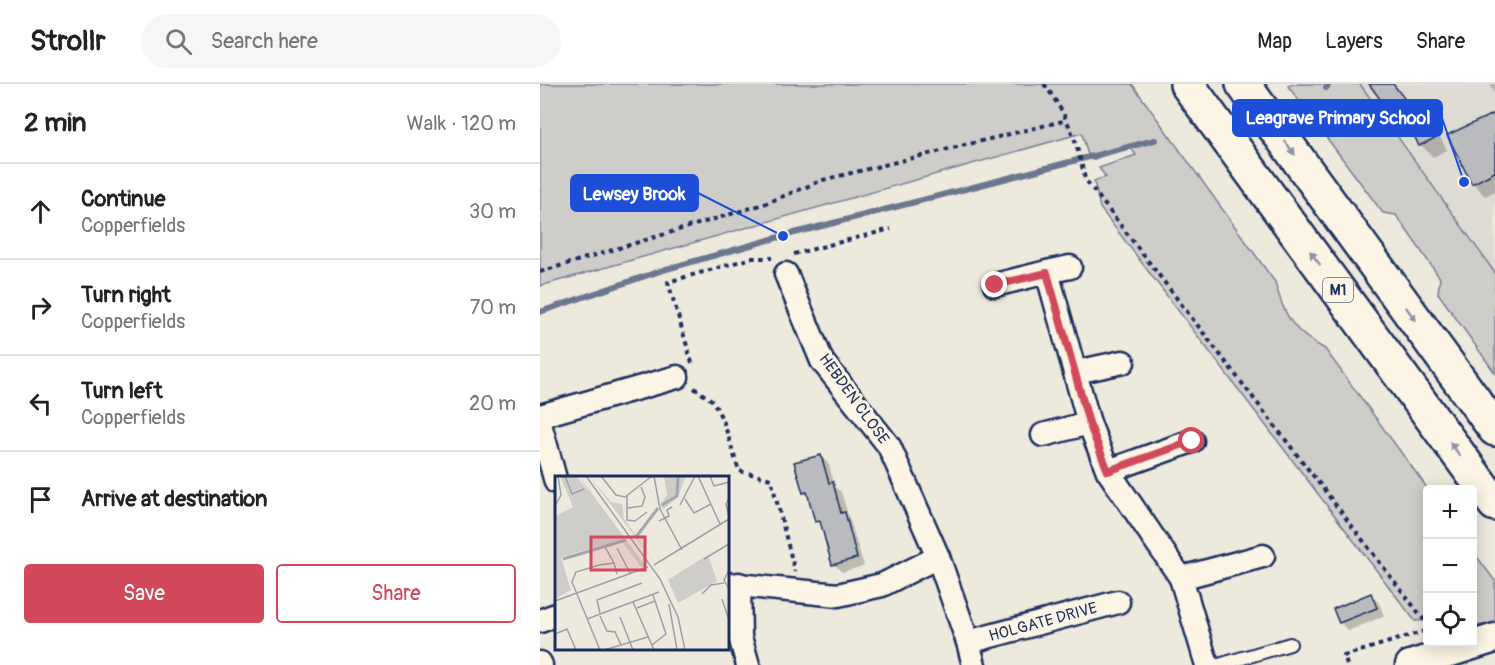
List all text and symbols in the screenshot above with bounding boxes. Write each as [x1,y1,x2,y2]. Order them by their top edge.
search box [141,14,561,68]
text: Strollr [30,24,105,59]
icon: search [162,25,195,58]
text: Search here [210,27,318,55]
text: Map [1257,28,1292,55]
text: Layers [1325,28,1383,55]
text: Share [1416,28,1465,55]
callout: Leagrave Primary School [1233,100,1442,136]
text: 2 min [24,107,86,139]
text: Leagrave Primary School [1246,107,1430,130]
text: Walk · 120 m [407,111,516,136]
one-way arrow [1284,140,1296,156]
callout: Lewsey Brook [571,175,698,211]
text: Lewsey Brook [583,183,686,206]
text: Continue [81,185,165,213]
icon: ahead [24,195,57,228]
text: 30 m [469,199,516,224]
text: Copperfields [81,213,185,238]
one-way arrow [1309,250,1321,266]
route end [981,271,1007,297]
road number: M1 [1323,278,1353,302]
text: Turn right [81,281,171,309]
icon: right [24,291,57,324]
text: 70 m [470,295,516,320]
one-way arrow [1405,305,1417,321]
text: Copperfields [81,309,185,334]
street label: HEBDEN CLOSE [814,350,894,448]
text: Turn left [81,377,163,405]
icon: left [24,387,57,420]
text: 20 m [469,391,516,416]
text: Copperfields [81,405,185,430]
route start [1178,427,1204,453]
one-way arrow [1449,442,1461,458]
inset map [555,476,729,650]
icon: arrive [24,483,57,516]
text: Arrive at destination [81,485,267,513]
map controls [1423,485,1477,647]
button: + [1423,485,1477,539]
button: − [1423,539,1477,593]
button: Save [24,564,264,623]
button: Share [276,564,516,623]
button: locate [1423,593,1477,647]
street label: HOLGATE DRIVE [987,598,1099,646]

